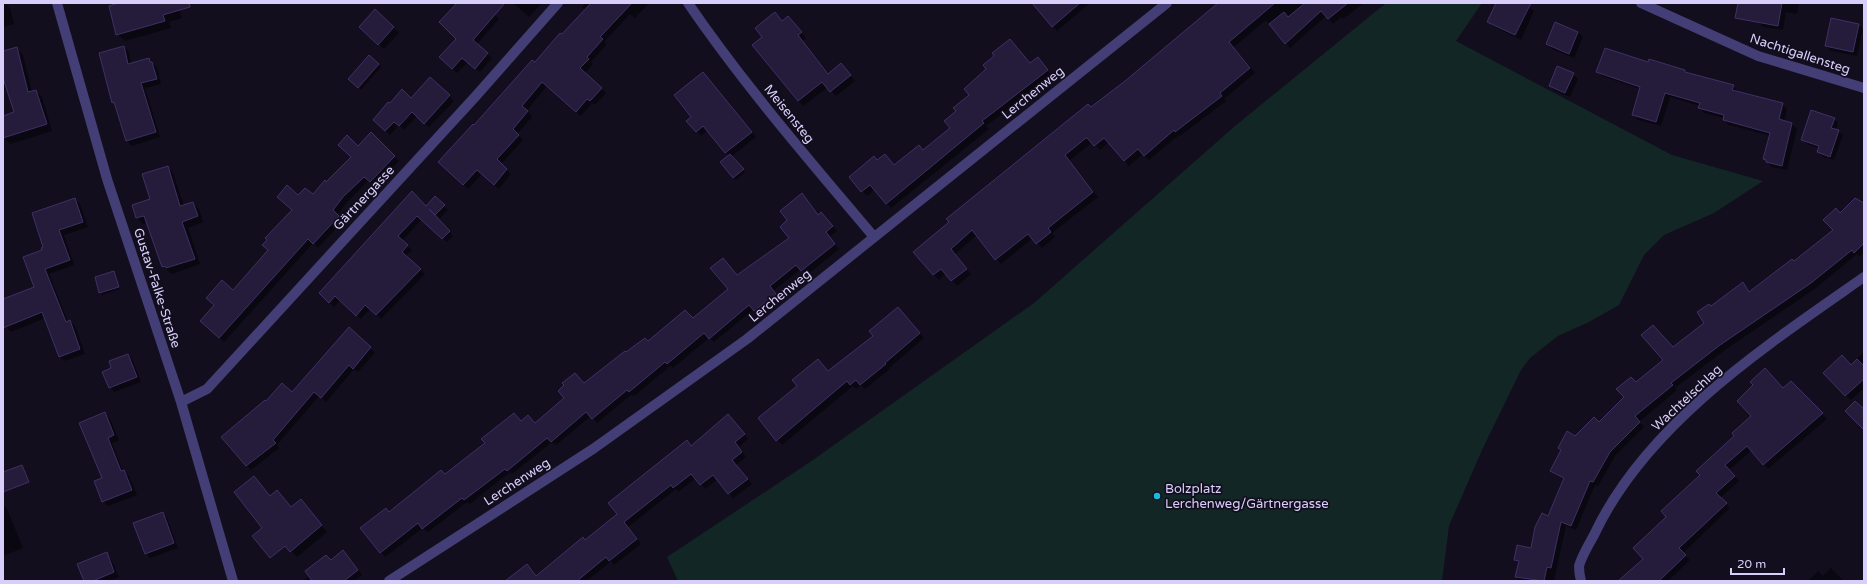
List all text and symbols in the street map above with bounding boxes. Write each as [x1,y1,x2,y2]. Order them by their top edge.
street label: Nachtigallensteg [1748,30,1852,78]
street label: Lerchenweg [999,63,1067,123]
street label: Meisensteg [760,81,818,147]
street label: Gärtnergasse [330,162,398,234]
street label: Gustav-Falke-Straße [130,226,184,350]
street label: Lerchenweg [746,266,814,326]
street label: Wachtelschlag [1649,361,1725,435]
street label: Lerchenweg [481,455,553,509]
place label: Bolzplatz Lerchenweg/Gärtnergasse [1165,481,1329,512]
marker: Bolzplatz Lerchenweg/Gärtnergasse [1152,491,1162,501]
scale bar [1731,550,1784,576]
text: 20 m [1737,557,1766,571]

